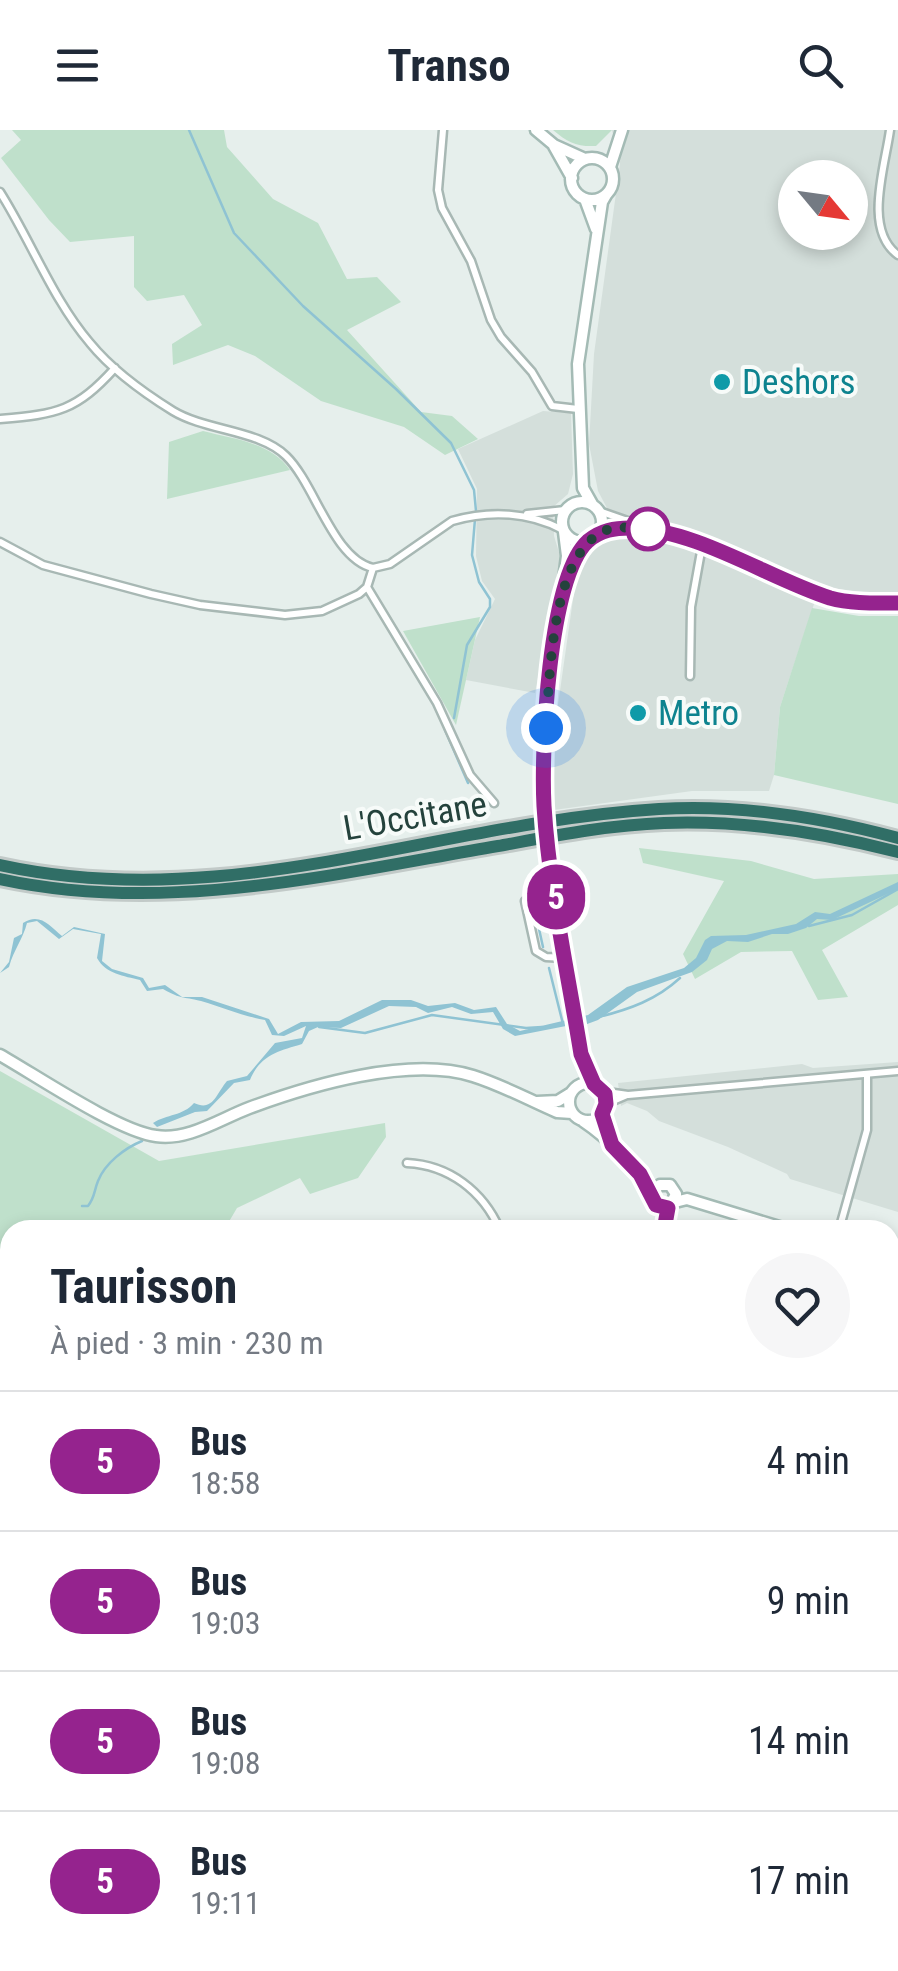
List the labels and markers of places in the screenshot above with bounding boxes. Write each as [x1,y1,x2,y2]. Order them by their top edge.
place label: Deshors [742,362,855,403]
marker: Deshors [711,371,733,393]
unlabelled marker [627,508,669,550]
place label: Metro [658,693,739,734]
marker: Metro [627,702,649,724]

